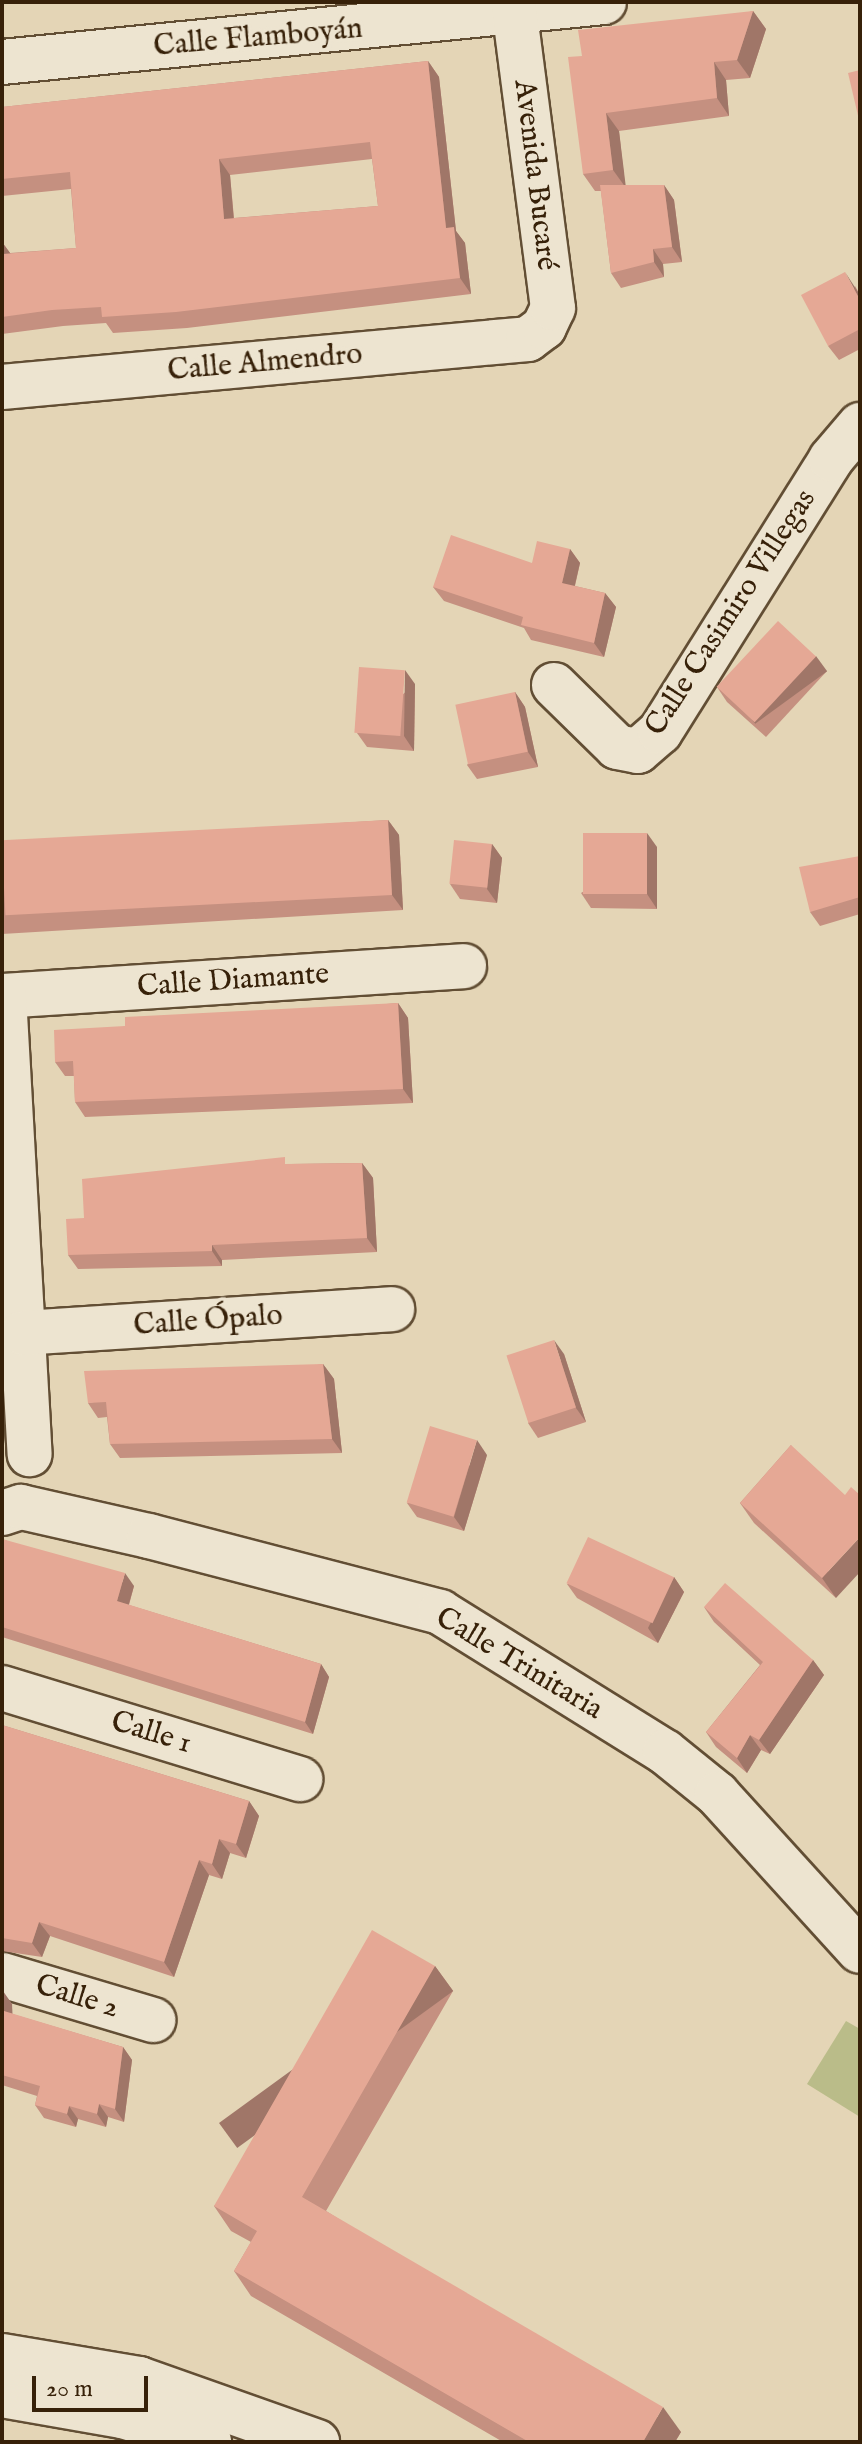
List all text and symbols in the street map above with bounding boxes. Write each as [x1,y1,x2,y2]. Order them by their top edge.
street label: Calle Flamboyán [152,11,364,65]
street label: Avenida Bucaré [505,78,565,272]
street label: Calle Almendro [166,337,364,389]
street label: Calle Casimiro Villegas [638,483,824,743]
street label: Calle Diamante [136,956,330,1006]
street label: Calle Ópalo [132,1298,284,1344]
street label: Calle Trinitaria [429,1600,609,1728]
street label: Calle 1 [106,1704,196,1762]
street label: Calle 2 [31,1967,123,2027]
scale bar [36,2360,152,2410]
text: 20 m [46,2374,93,2405]

